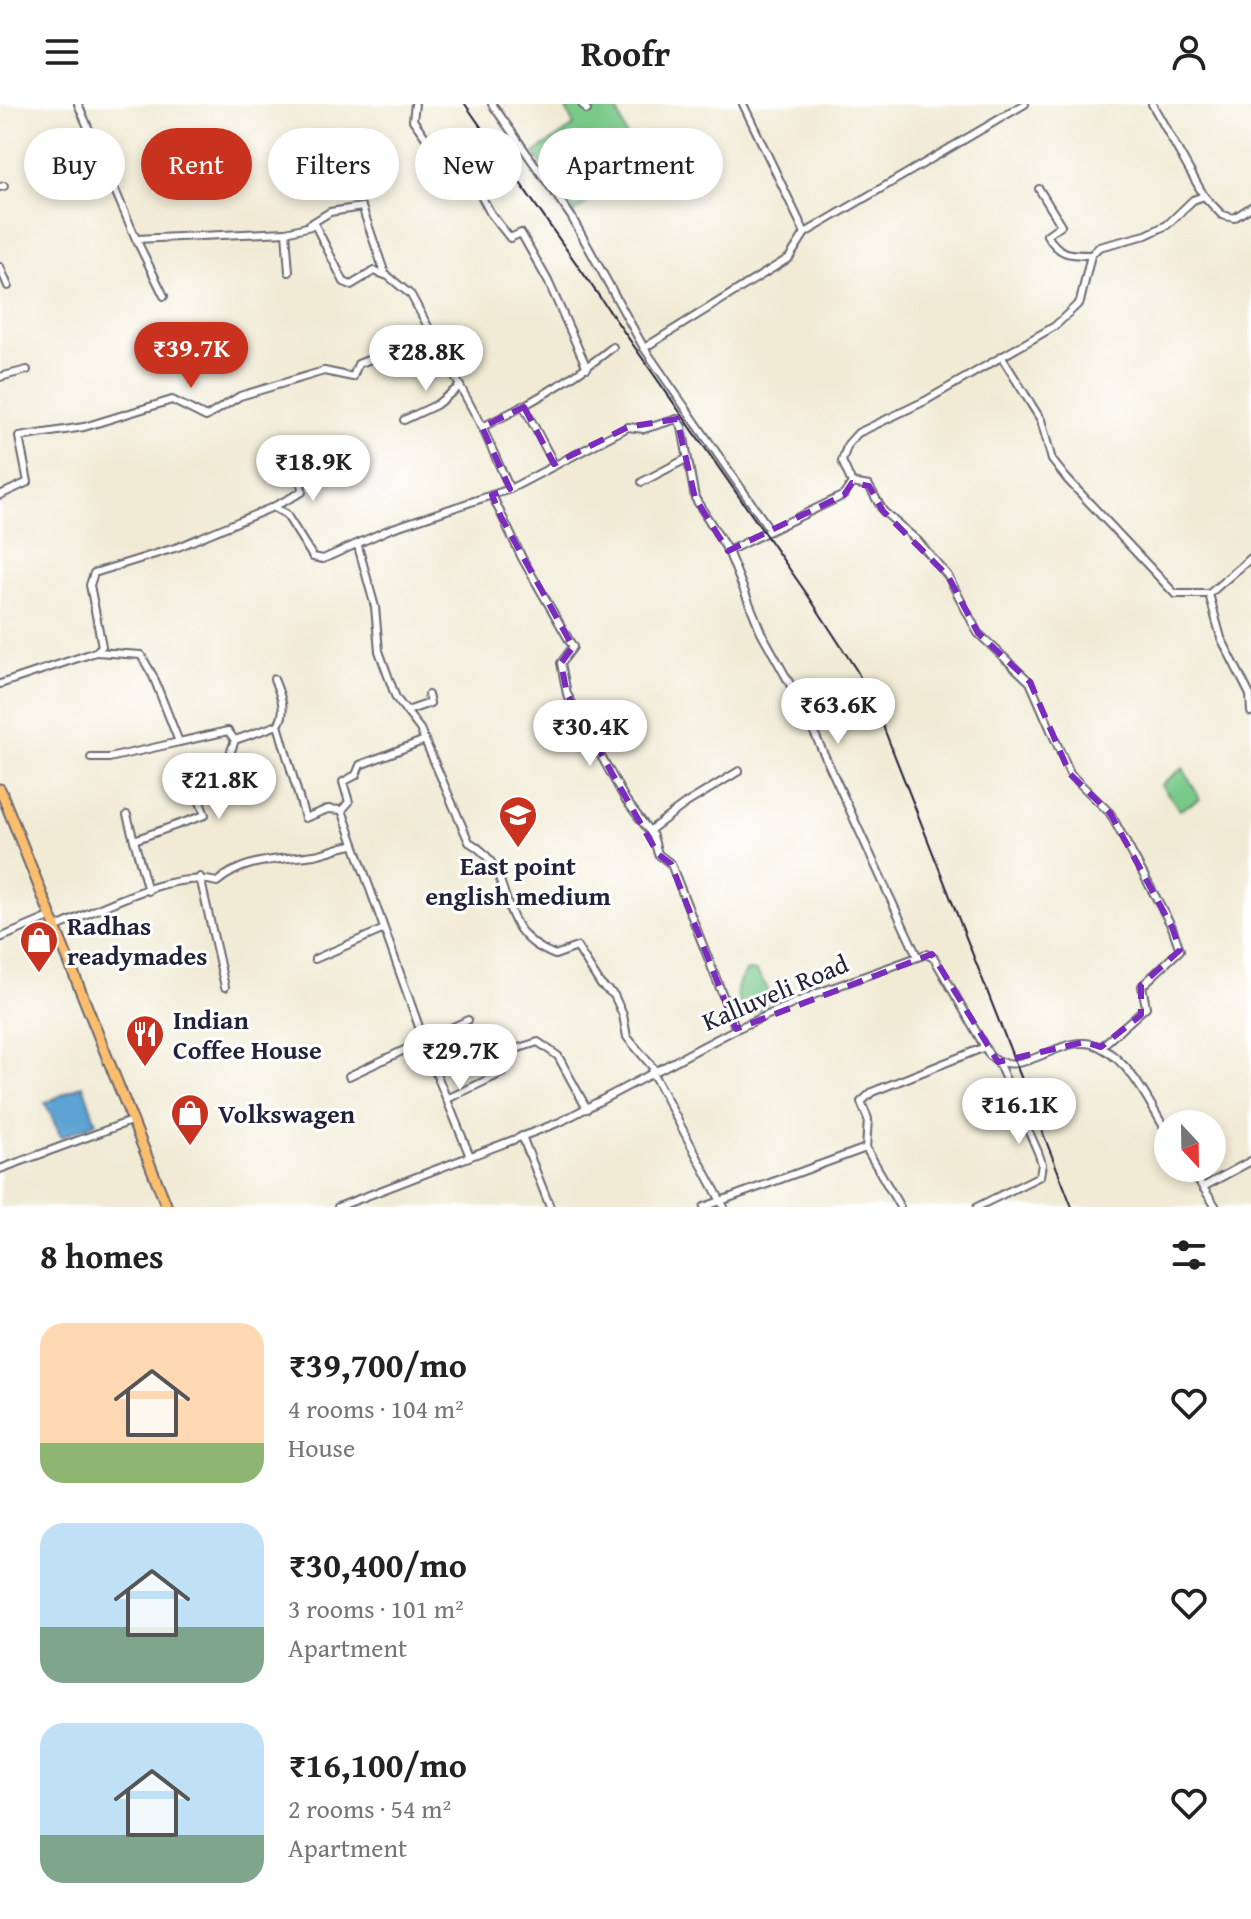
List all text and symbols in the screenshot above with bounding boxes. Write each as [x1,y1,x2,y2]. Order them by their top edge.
text: Roofr [581,26,670,79]
icon: menu [40,30,84,74]
icon: person [1167,30,1211,74]
chip: Buy [24,128,125,200]
chip: Rent [141,128,252,200]
chip: Filters [268,128,399,200]
chip: New [415,128,522,200]
chip: Apartment [538,128,723,200]
pin: ₹39.7K [126,322,256,390]
pin: ₹28.8K [361,325,491,393]
text: ₹39.7K [152,328,230,367]
text: ₹28.8K [387,331,465,370]
pin: ₹18.9K [248,435,378,503]
text: ₹18.9K [274,441,352,480]
pin: ₹63.6K [773,678,903,746]
text: ₹63.6K [799,684,877,723]
pin: ₹30.4K [525,700,655,768]
text: ₹30.4K [551,706,629,745]
pin: ₹21.8K [154,753,284,821]
text: ₹21.8K [180,759,258,798]
school or university icon: East point english medium [497,794,539,849]
place label: East point english medium [425,846,611,915]
place label: Radhas readymades [67,906,207,975]
shop icon: Radhas readymades [18,919,60,974]
street label: Kalluveli Road [696,944,854,1040]
place label: Indian Coffee House [173,1000,322,1069]
restaurant icon: Indian Coffee House [124,1013,166,1068]
pin: ₹29.7K [395,1024,525,1092]
text: ₹29.7K [421,1030,499,1069]
pin: ₹16.1K [954,1078,1084,1146]
text: ₹16.1K [980,1084,1058,1123]
shop icon: Volkswagen [169,1092,211,1147]
place label: Volkswagen [218,1094,356,1133]
north arrow [1154,1110,1226,1182]
map controls [1154,1110,1226,1182]
text: 8 homes [40,1231,164,1280]
icon: filters [1167,1233,1211,1277]
text: ₹39,700/mo [288,1340,467,1389]
icon: home [104,1355,200,1451]
icon: heart [1167,1381,1211,1425]
text: 4 rooms · 104 m² [288,1389,464,1428]
text: House [288,1428,355,1467]
text: ₹30,400/mo [288,1540,467,1589]
icon: home [104,1555,200,1651]
icon: heart [1167,1581,1211,1625]
text: 3 rooms · 101 m² [288,1589,464,1628]
text: Apartment [288,1628,407,1667]
text: ₹16,100/mo [288,1740,467,1789]
icon: home [104,1755,200,1851]
icon: heart [1167,1781,1211,1825]
text: 2 rooms · 54 m² [288,1789,451,1828]
text: Apartment [288,1828,407,1867]

